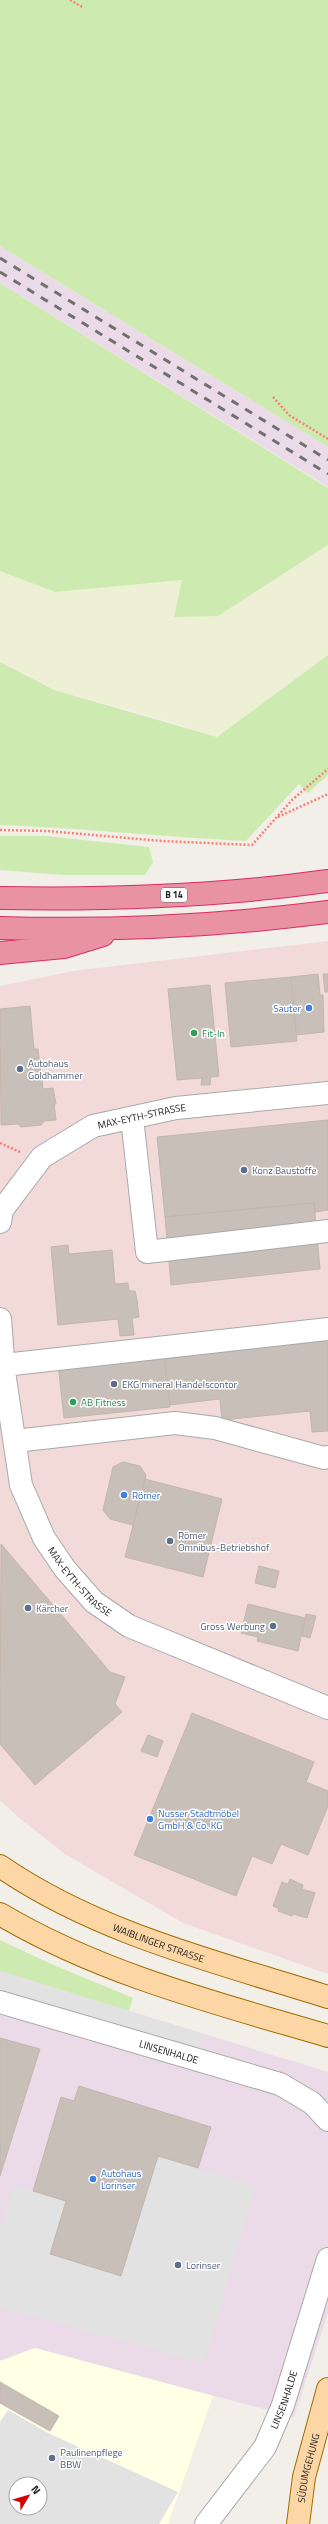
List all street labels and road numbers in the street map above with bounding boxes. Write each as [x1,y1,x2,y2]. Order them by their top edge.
road number: B 14 [161,888,187,902]
street label: MAX-EYTH-STRASSE [96,1100,187,1133]
street label: MAX-EYTH-STRASSE [44,1544,115,1620]
street label: WAIBLINGER STRASSE [111,1920,207,1967]
street label: LINSENHALDE [137,2036,201,2068]
street label: LINSENHALDE [267,2368,301,2431]
street label: SÜDUMGEHUNG [294,2432,324,2504]

